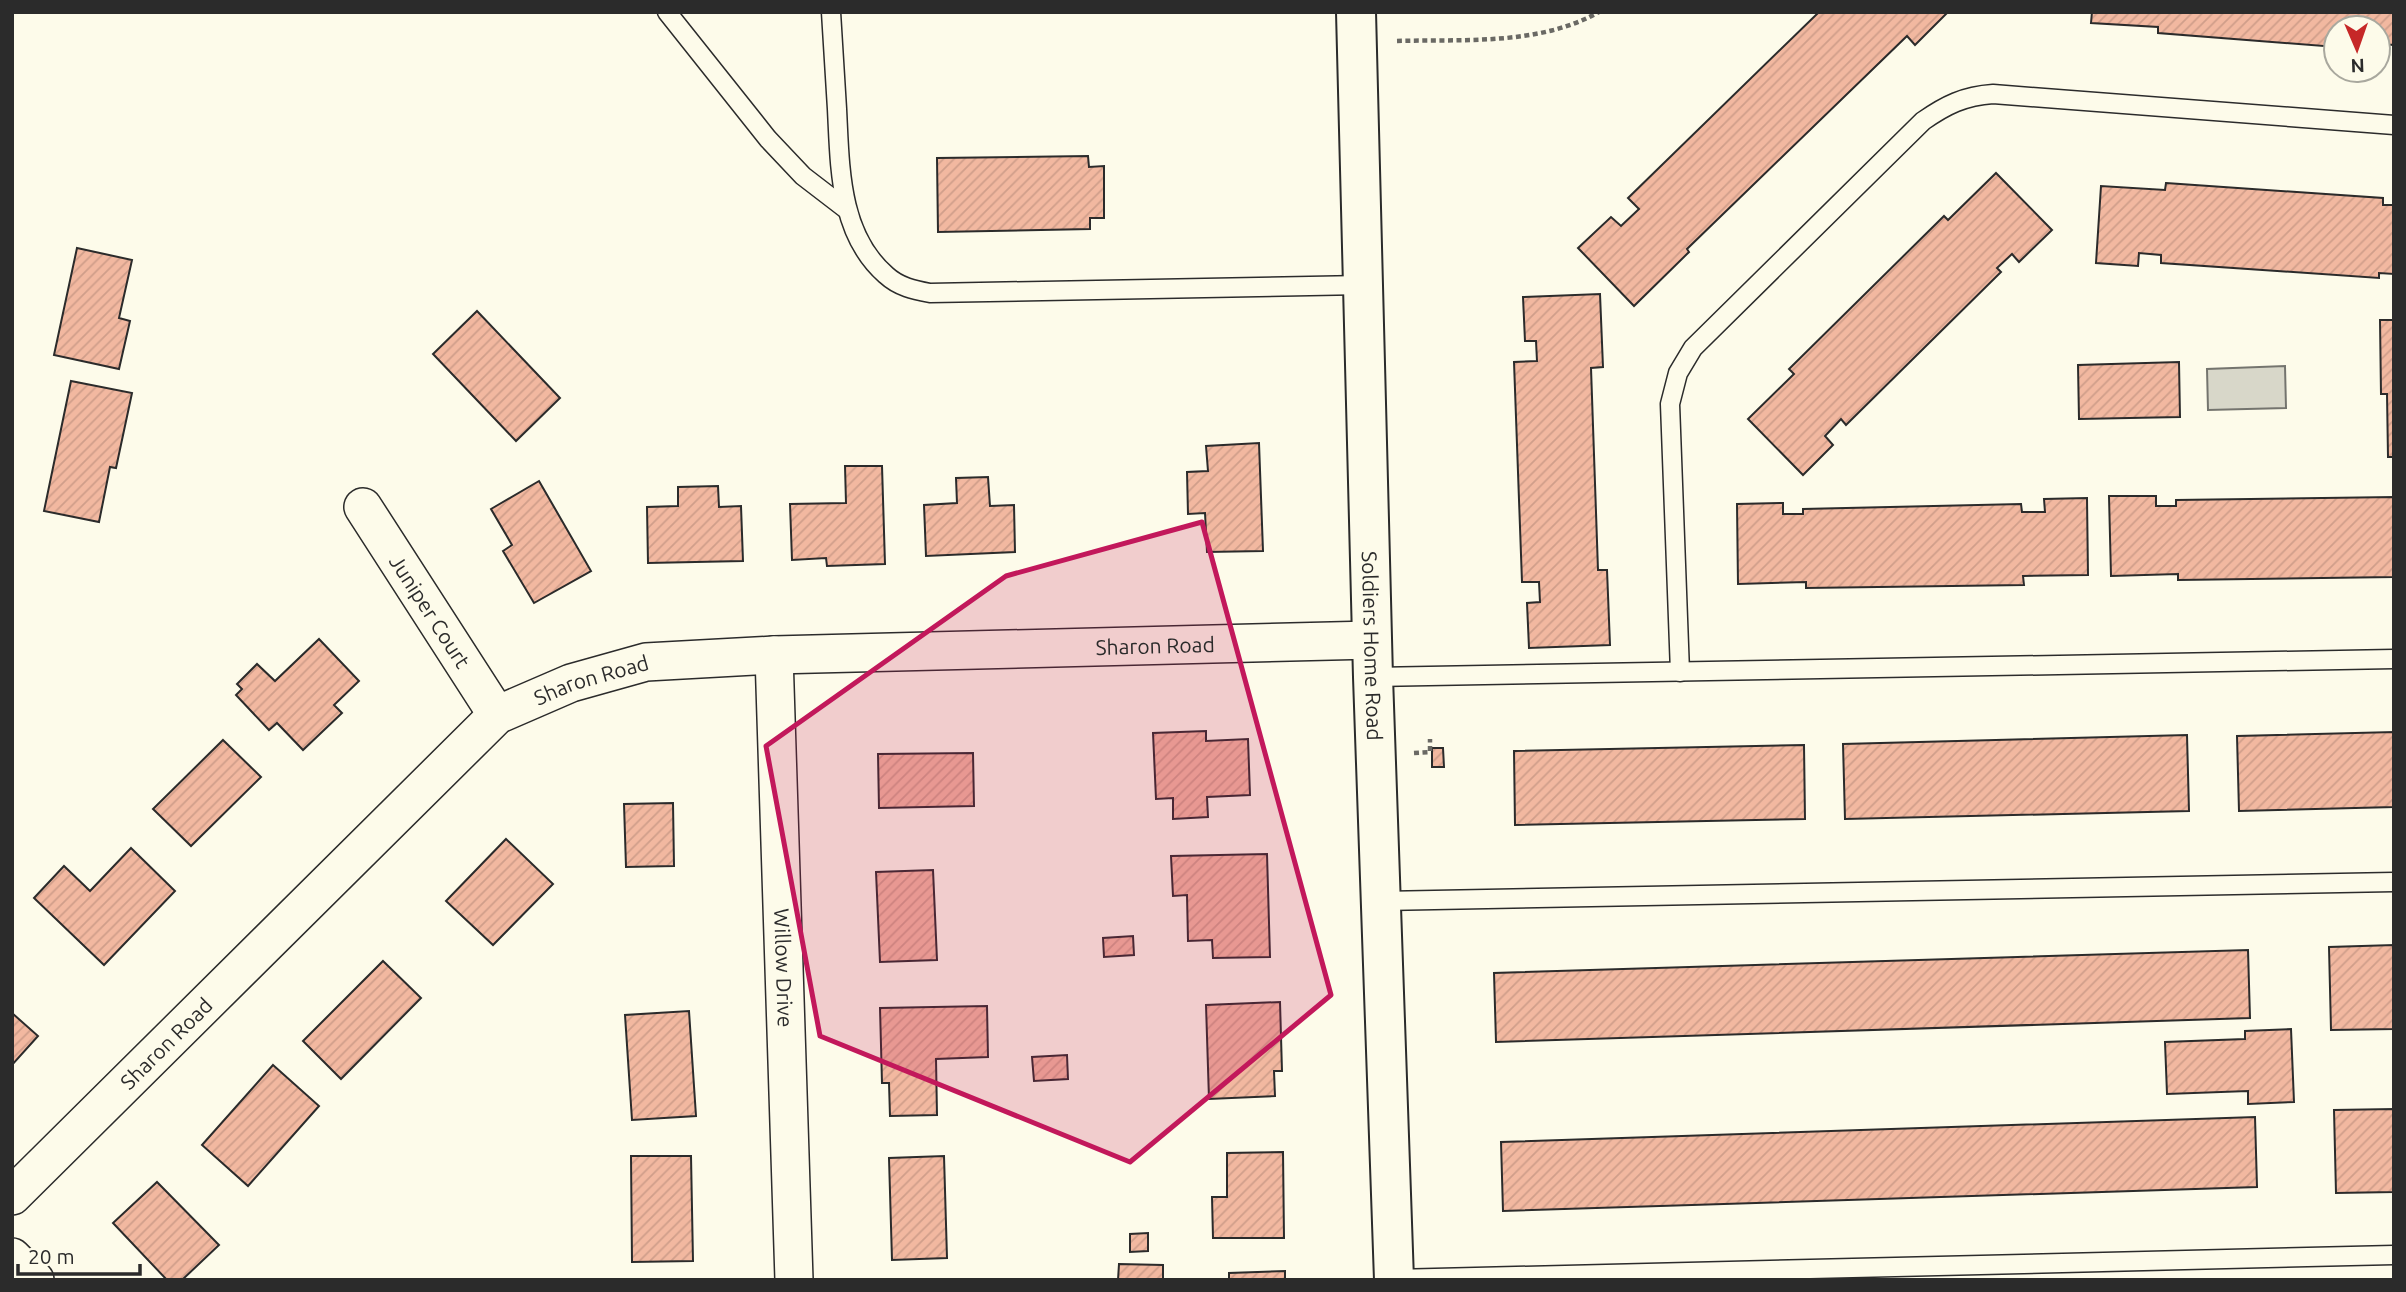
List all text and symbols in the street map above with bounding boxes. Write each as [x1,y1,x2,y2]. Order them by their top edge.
north arrow [2322,14,2392,84]
text: N [2350,55,2365,77]
street label: Juniper Court [385,550,475,672]
street label: Soldiers Home Road [1358,551,1387,741]
street label: Sharon Road [1095,632,1215,659]
street label: Sharon Road [530,650,651,710]
street label: Willow Drive [770,908,798,1028]
street label: Sharon Road [115,993,217,1094]
scale bar [18,1232,140,1276]
text: 20 m [28,1244,75,1268]

